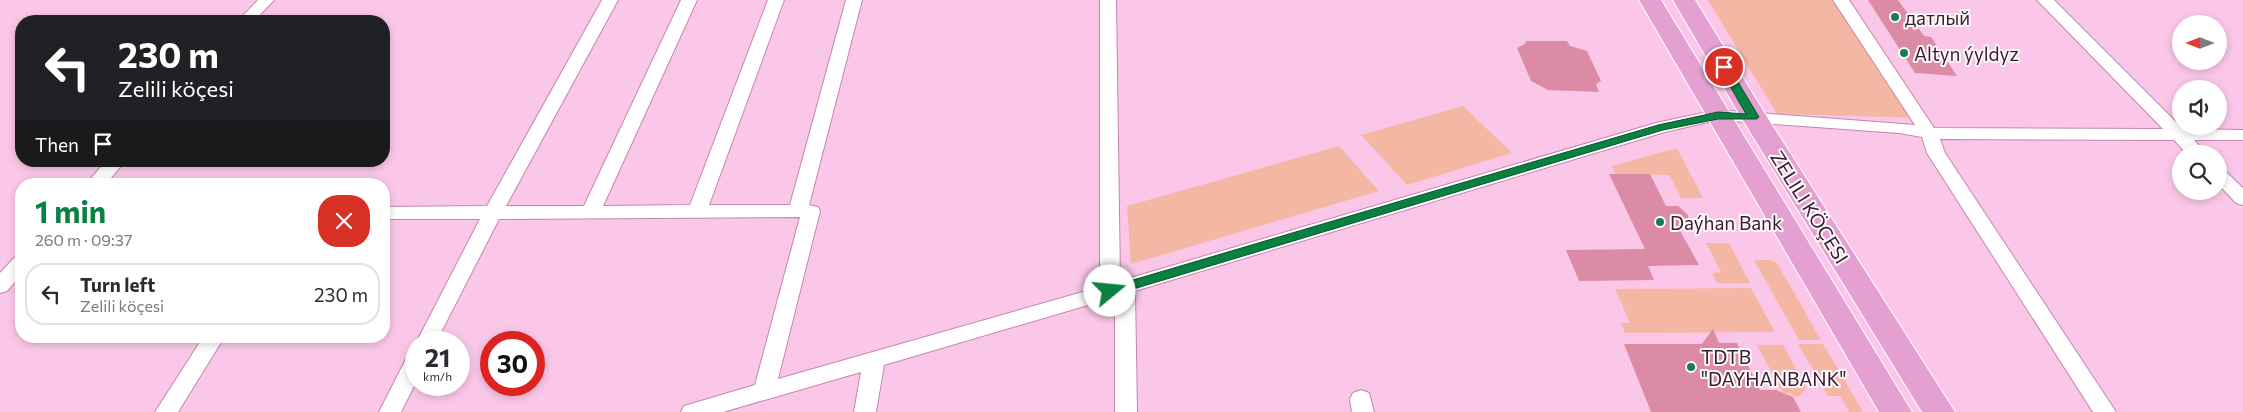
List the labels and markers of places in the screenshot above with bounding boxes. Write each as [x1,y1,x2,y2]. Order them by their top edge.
place label: датлый [1905,6,1970,29]
marker: датлый [1889,11,1901,23]
place label: Altyn ýyldyz [1914,42,2019,65]
pin [1703,46,1745,88]
marker: Altyn ýyldyz [1898,47,1910,59]
place label: Daýhan Bank [1670,211,1782,234]
marker: Daýhan Bank [1654,216,1666,228]
place label: TDTB "DAYHANBANK" [1701,345,1846,390]
marker: TDTB "DAYHANBANK" [1685,361,1697,373]

